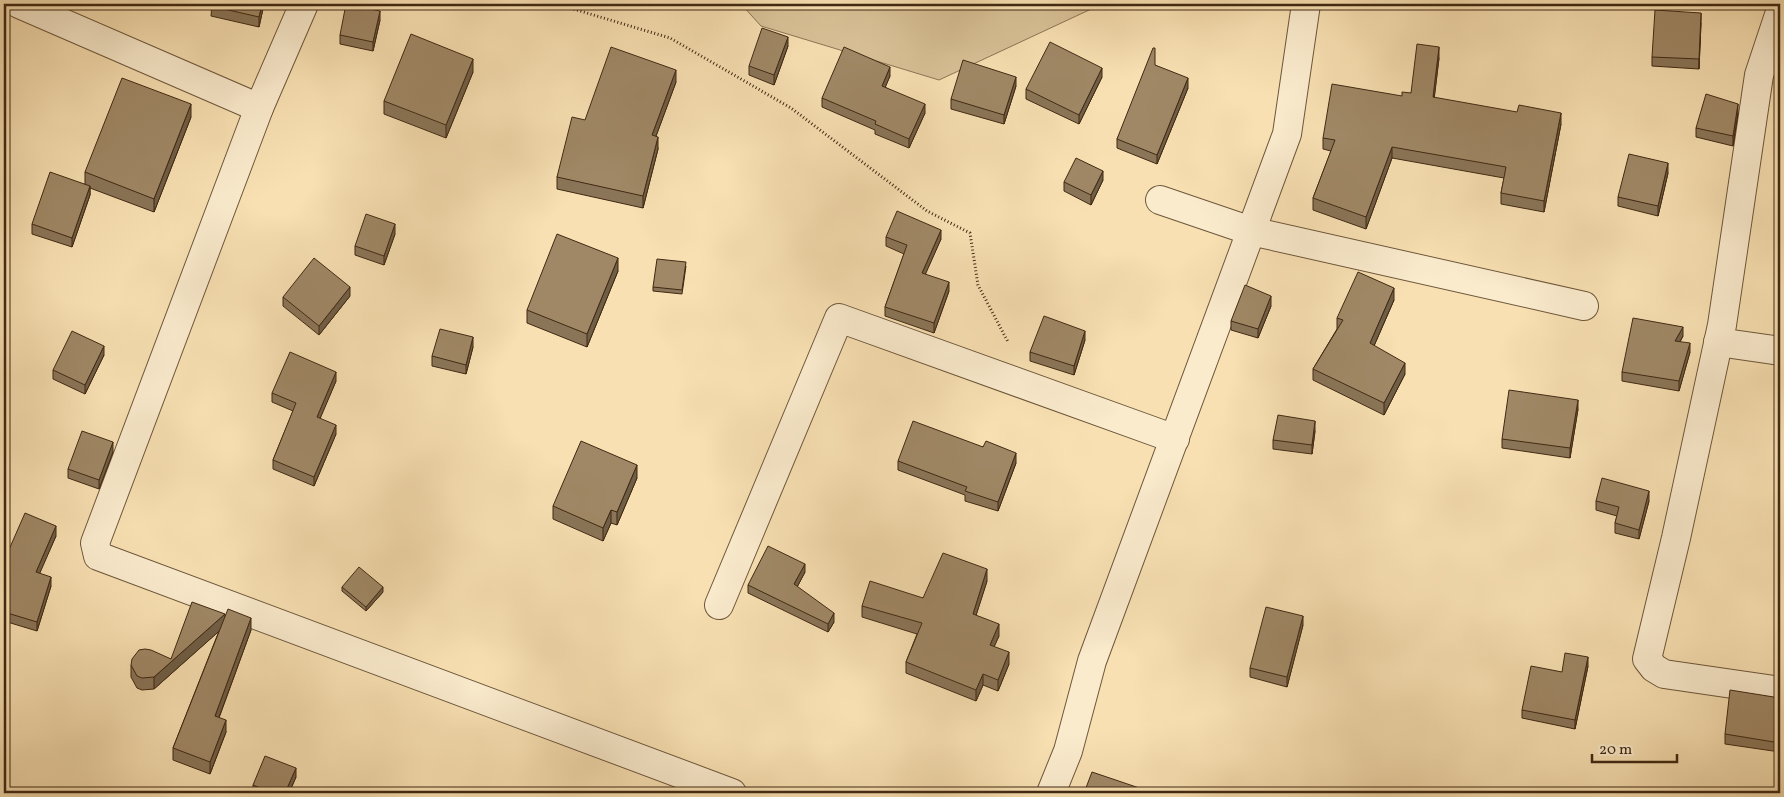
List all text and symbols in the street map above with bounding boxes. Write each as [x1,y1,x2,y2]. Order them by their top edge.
scale bar [1592,732,1676,764]
text: 20 m [1599,740,1632,761]

